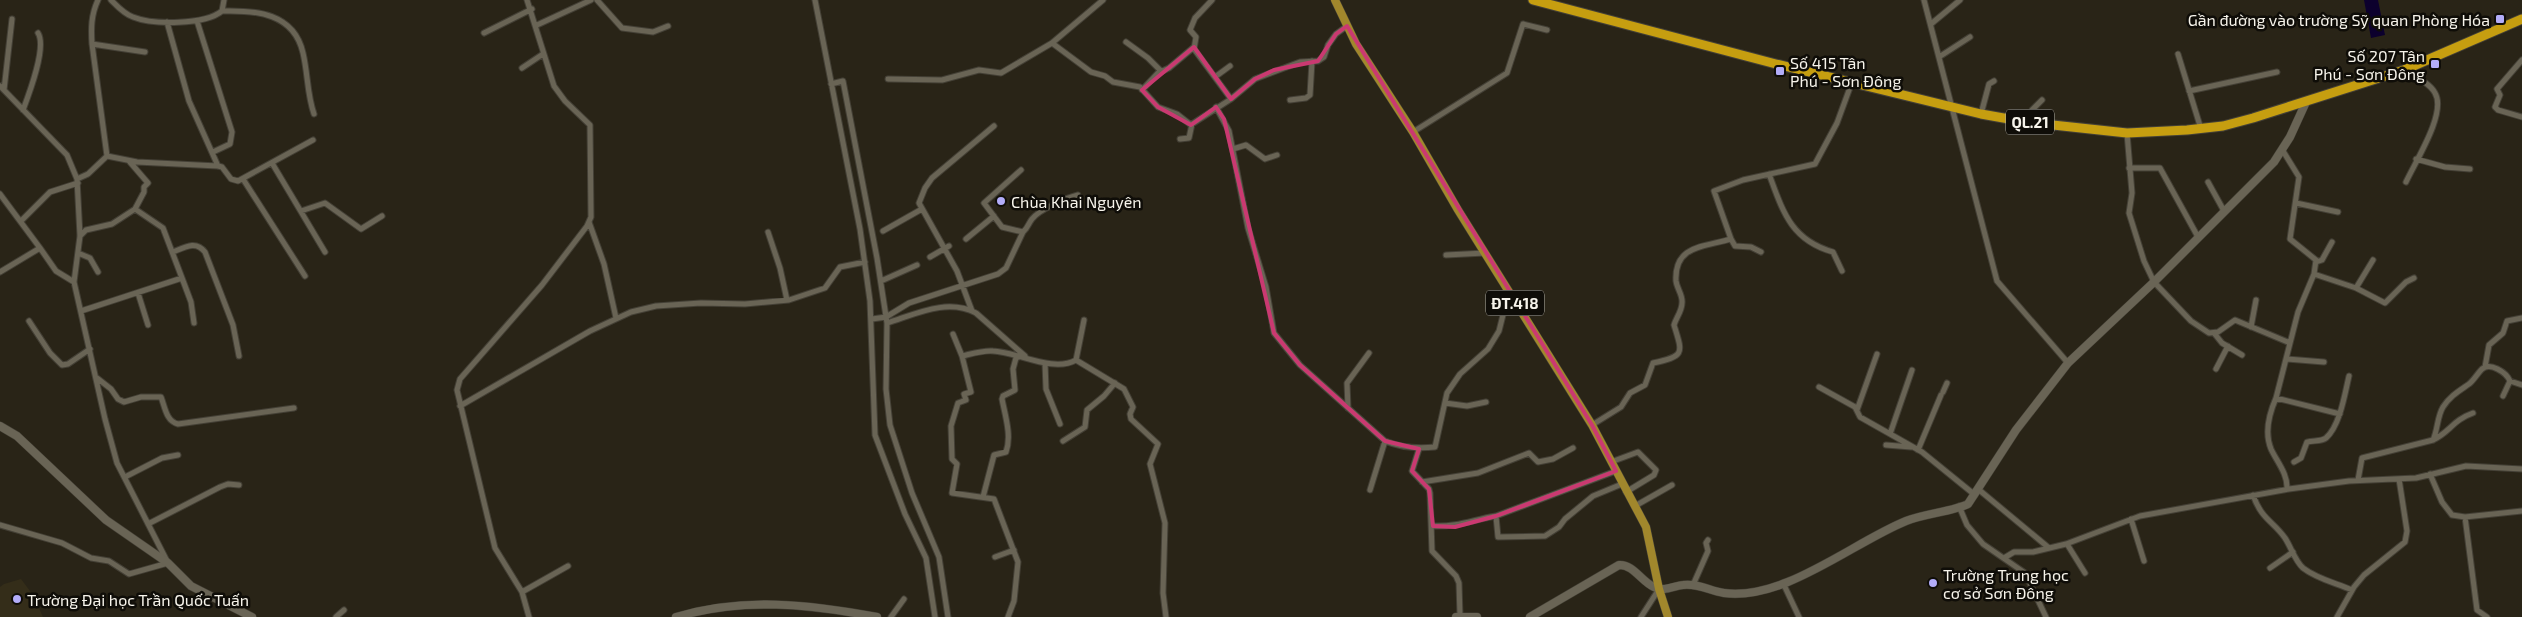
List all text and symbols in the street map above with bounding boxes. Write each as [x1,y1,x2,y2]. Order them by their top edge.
place label: Gần đường vào trường Sỹ quan Phòng Hóa [2188,10,2490,29]
marker: Gần đường vào trường Sỹ quan Phòng Hóa [2494,13,2506,25]
place label: Số 207 Tân Phú - Sơn Đông [2314,46,2425,83]
place label: Số 415 Tân Phú - Sơn Đông [1790,53,1901,90]
marker: Số 207 Tân Phú - Sơn Đông [2429,58,2441,70]
marker: Số 415 Tân Phú - Sơn Đông [1774,65,1786,77]
road number: QL.21 [2006,110,2054,134]
place label: Chùa Khai Nguyên [1011,192,1142,211]
marker: Chùa Khai Nguyên [995,195,1007,207]
road number: ĐT.418 [1486,290,1544,316]
place label: Trường Trung học cơ sở Sơn Đông [1943,565,2069,602]
marker: Trường Trung học cơ sở Sơn Đông [1927,577,1939,589]
place label: Trường Đại học Trần Quốc Tuấn [27,590,249,610]
marker: Trường Đại học Trần Quốc Tuấn [11,593,23,605]

